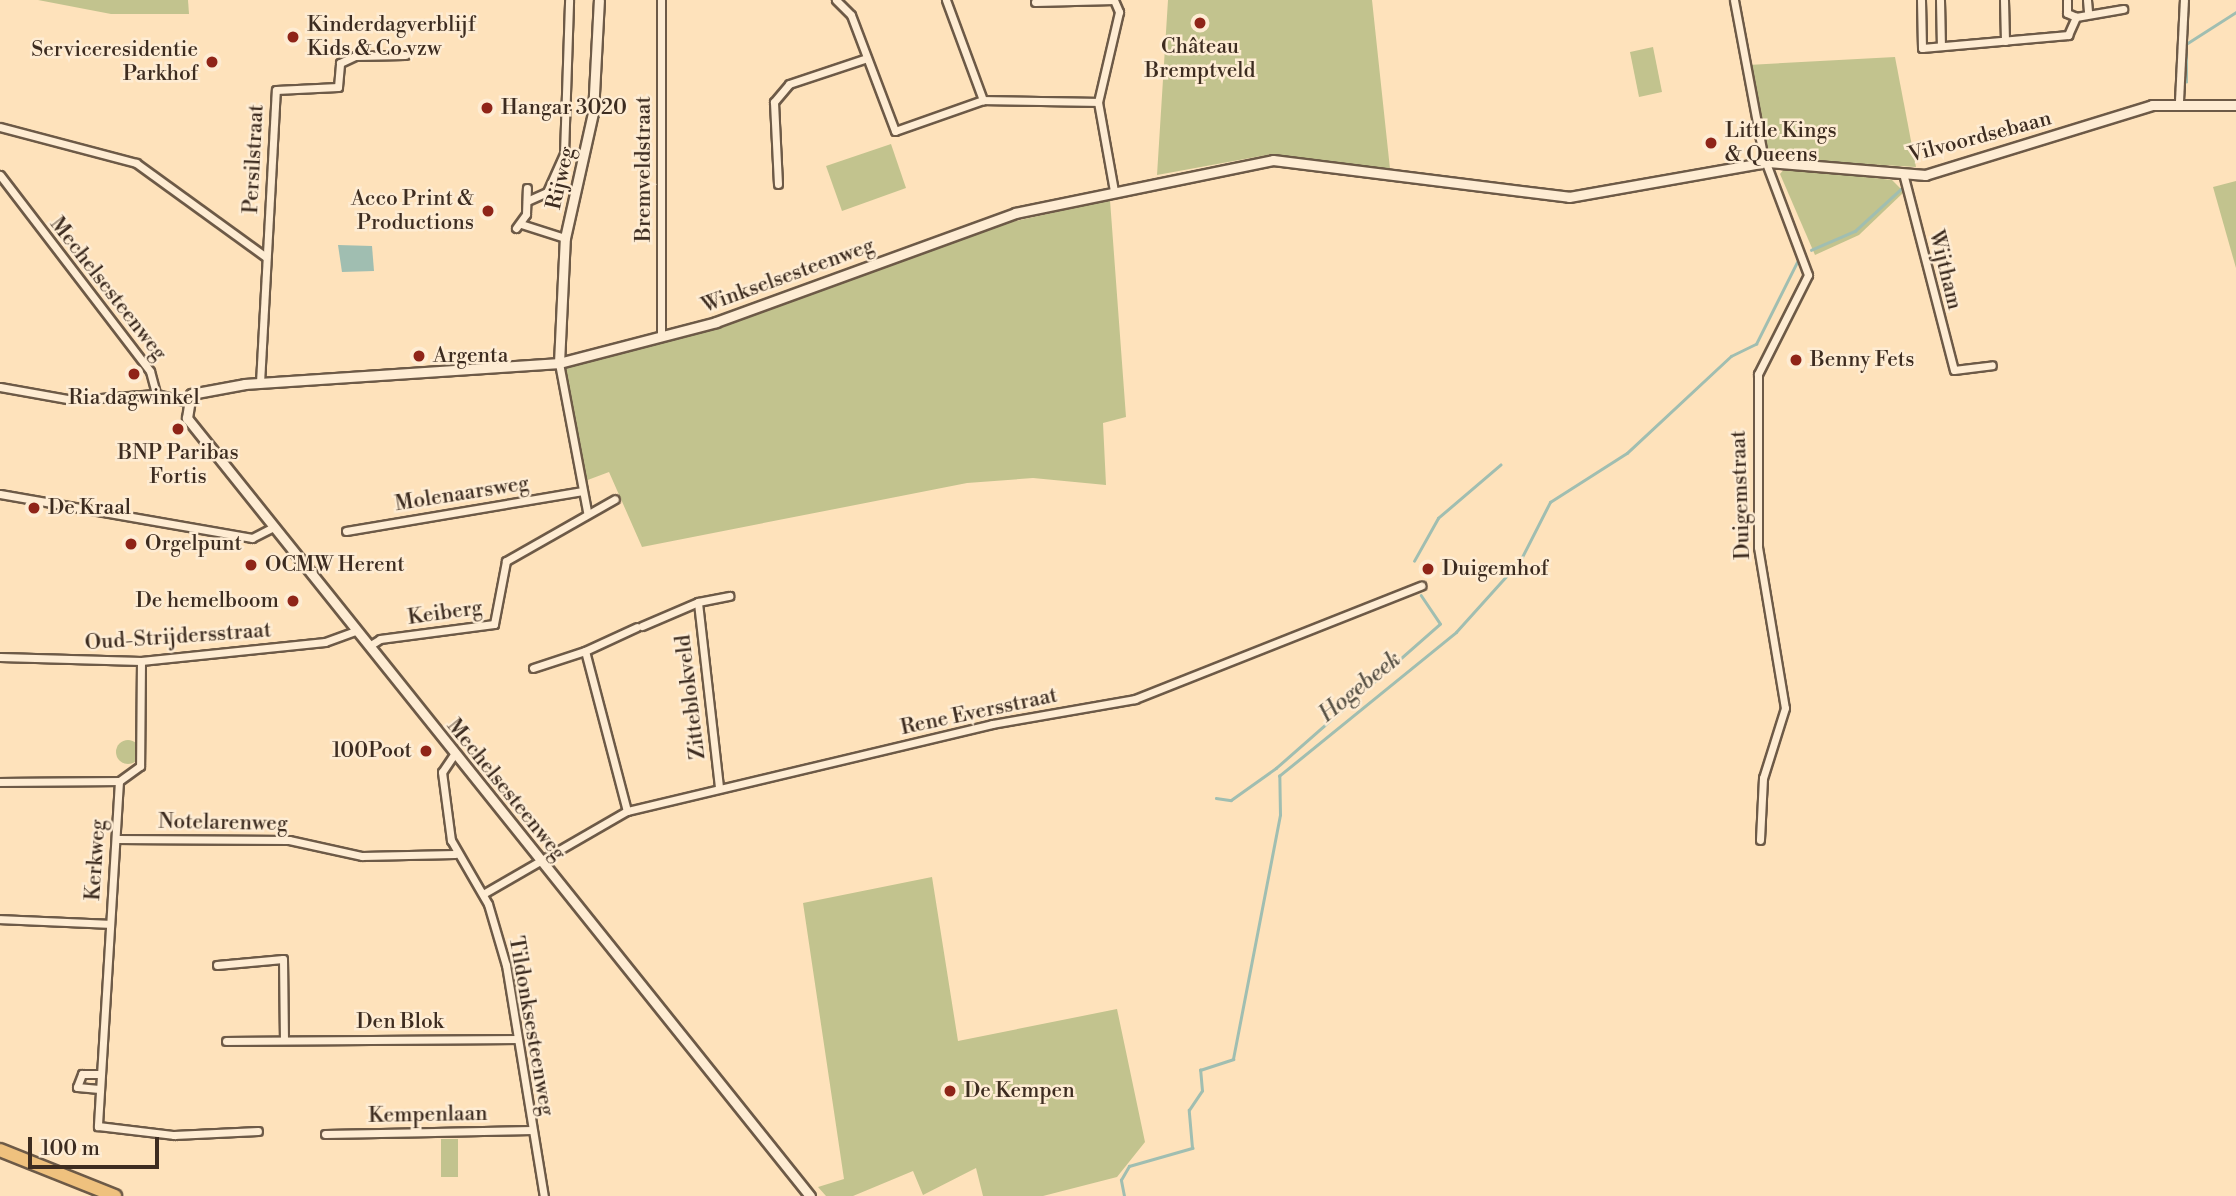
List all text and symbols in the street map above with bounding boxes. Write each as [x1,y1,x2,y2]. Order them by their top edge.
place label: Kinderdagverblijf Kids & Co vzw [307,12,475,62]
marker: Château Bremptveld [1192,15,1208,31]
marker: Kinderdagverblijf Kids & Co vzw [285,29,301,45]
place label: Château Bremptveld [1144,34,1256,84]
place label: Serviceresidentie Parkhof [31,37,198,87]
marker: Serviceresidentie Parkhof [204,54,220,70]
place label: Hangar 3020 [501,95,627,121]
street label: Bremveldstraat [631,96,657,242]
marker: Hangar 3020 [479,100,495,116]
street label: Persilstraat [239,104,269,214]
street label: Vilvoordsebaan [1906,106,2054,168]
place label: Little Kings & Queens [1725,118,1837,168]
marker: Little Kings & Queens [1703,135,1719,151]
street label: Rijweg [542,144,580,212]
place label: Acco Print & Productions [351,186,474,236]
marker: Acco Print & Productions [480,203,496,219]
street label: Mechelsesteenweg [44,212,172,366]
street label: Wijtham [1923,228,1967,312]
street label: Winkselsesteenweg [698,233,878,319]
place label: Argenta [433,343,508,369]
place label: Benny Fets [1810,347,1914,373]
marker: Argenta [411,348,427,364]
marker: Benny Fets [1788,352,1804,368]
marker: Ria dagwinkel [126,366,142,382]
place label: Ria dagwinkel [68,385,200,411]
marker: BNP Paribas Fortis [170,421,186,437]
street label: Duigemstraat [1726,430,1756,560]
place label: BNP Paribas Fortis [117,440,239,490]
street label: Molenaarsweg [393,471,531,517]
place label: De Kraal [48,495,131,521]
marker: De Kraal [26,500,42,516]
place label: Orgelpunt [145,531,242,557]
marker: Orgelpunt [123,536,139,552]
place label: OCMW Herent [265,552,405,578]
place label: Duigemhof [1442,556,1548,582]
marker: OCMW Herent [243,557,259,573]
marker: Duigemhof [1420,561,1436,577]
place label: De hemelboom [135,588,279,614]
marker: De hemelboom [285,593,301,609]
street label: Keiberg [406,595,484,631]
street label: Oud-Strijdersstraat [84,618,272,656]
street label: Zitteblokveld [671,633,711,761]
water label: Hogebeek [1313,646,1407,728]
street label: Rene Eversstraat [898,683,1060,741]
street label: Mechelsesteenweg [441,714,571,866]
place label: 100Poot [332,738,412,764]
marker: 100Poot [418,743,434,759]
street label: Notelarenweg [158,809,288,837]
street label: Kerkweg [81,819,111,901]
street label: Tildonksesteenweg [503,934,559,1118]
street label: Den Blok [356,1009,444,1035]
place label: De Kempen [964,1078,1075,1104]
marker: De Kempen [942,1083,958,1099]
street label: Kempenlaan [368,1101,488,1129]
scale bar [32,1122,163,1166]
text: 100 m [41,1136,100,1162]

